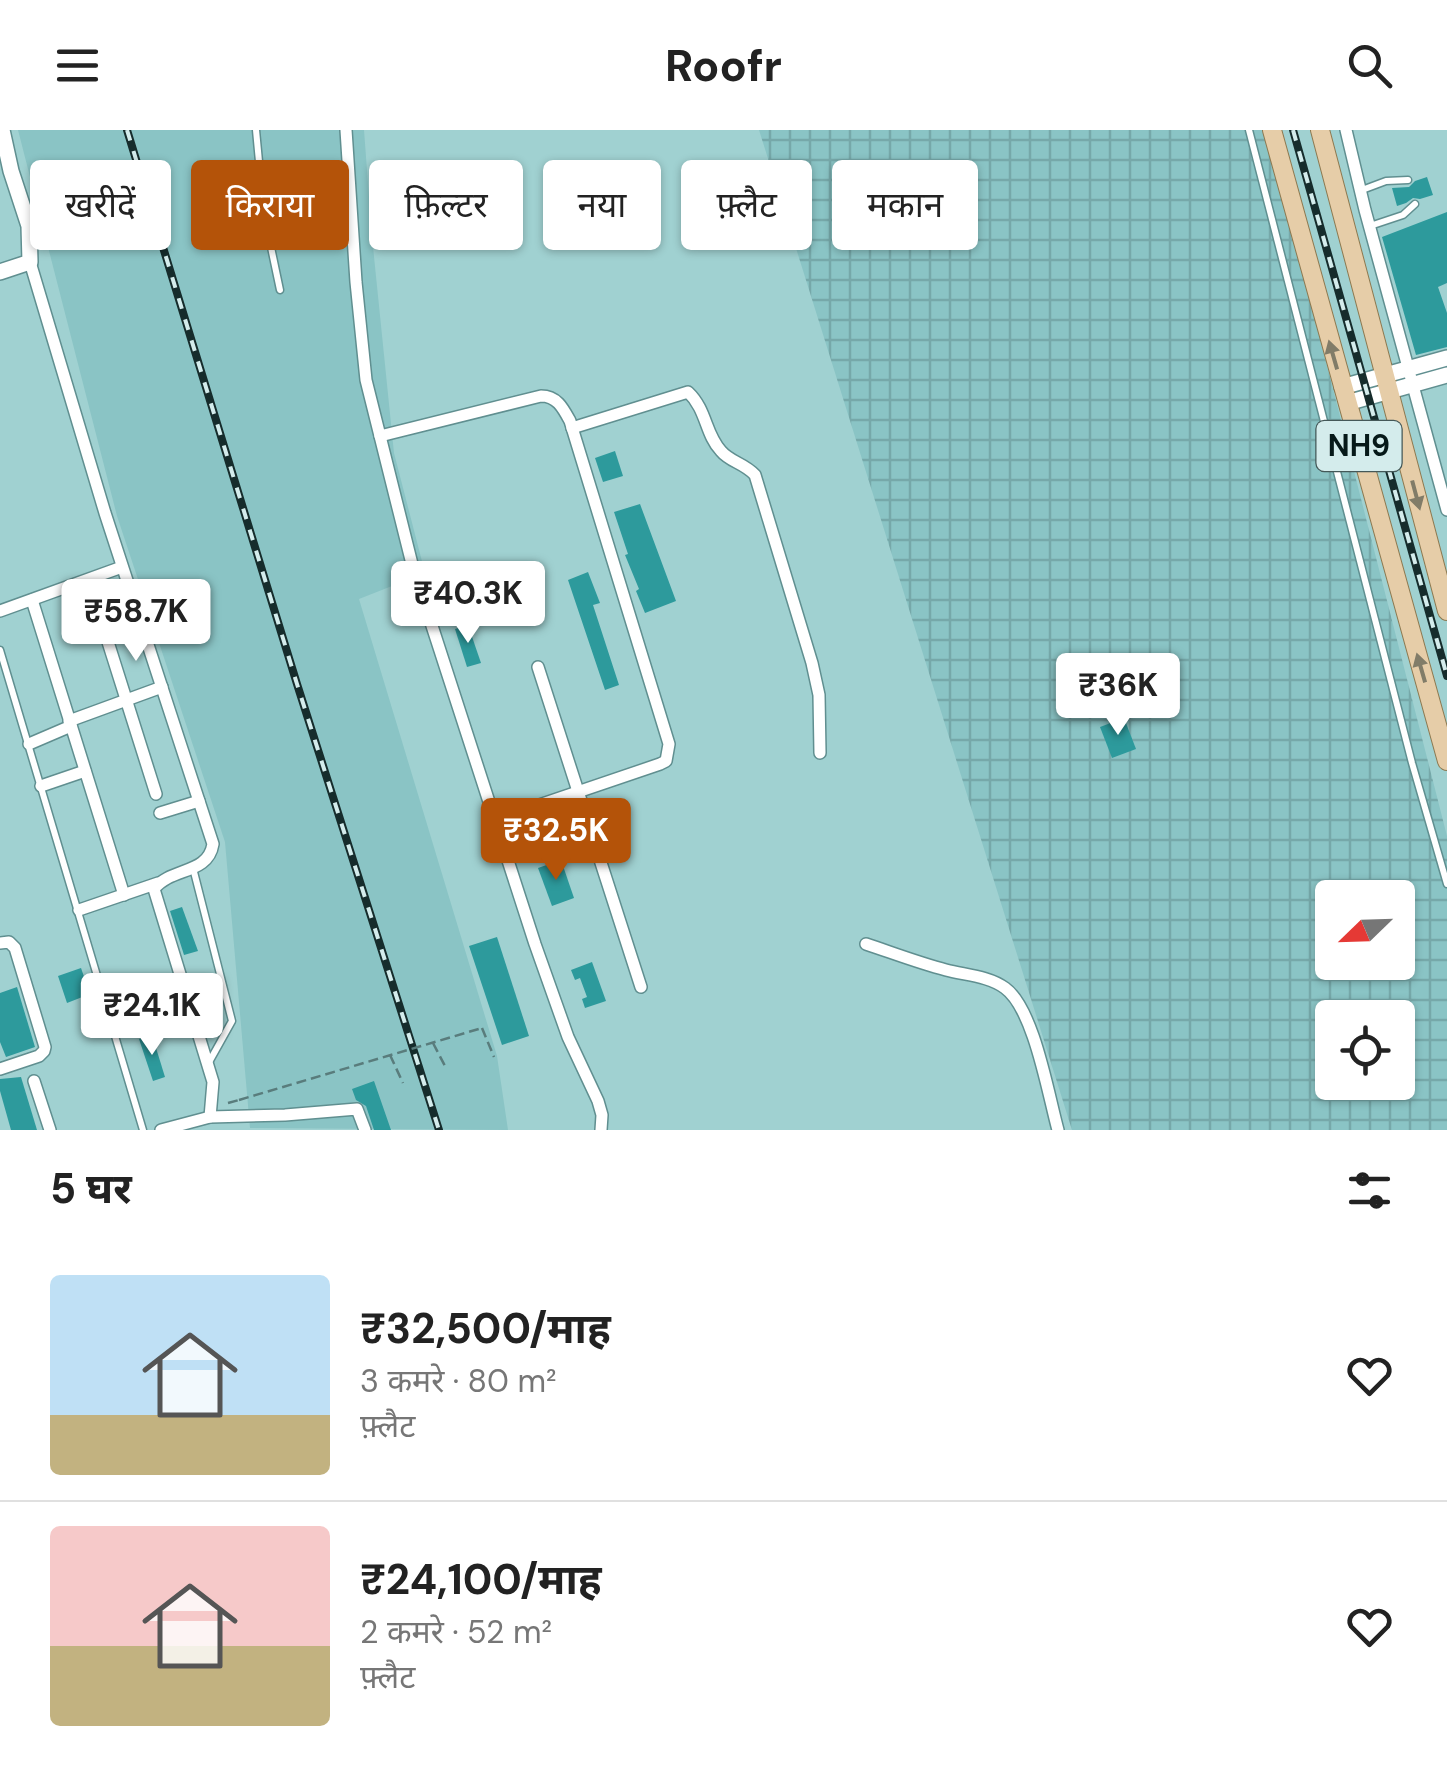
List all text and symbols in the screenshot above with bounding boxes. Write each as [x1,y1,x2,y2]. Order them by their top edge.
text: Roofr [665,36,782,95]
icon: menu [50,38,105,93]
icon: search [1342,38,1397,93]
chip: खरीदें [30,160,171,250]
chip: किराया [191,160,349,250]
chip: फ़िल्टर [369,160,523,250]
chip: नया [543,160,661,250]
chip: फ़्लैट [681,160,812,250]
chip: मकान [832,160,978,250]
one-way arrow [1325,339,1340,369]
road number: NH9 [1316,421,1402,471]
one-way arrow [1408,480,1424,511]
pin: ₹40.3K [387,561,549,646]
text: ₹40.3K [413,572,523,614]
pin: ₹58.7K [55,579,217,664]
text: ₹58.7K [83,590,189,632]
one-way arrow [1412,652,1428,683]
pin: ₹36K [1059,653,1177,738]
text: ₹36K [1078,664,1158,706]
pin: ₹32.5K [475,798,637,883]
text: ₹32.5K [503,809,609,851]
north arrow [1315,880,1415,980]
map controls [1315,880,1415,1100]
pin: ₹24.1K [71,973,233,1058]
text: ₹24.1K [103,984,201,1026]
button: locate [1315,1000,1415,1100]
text: 5 घर [50,1161,132,1216]
icon: filters [1342,1163,1397,1218]
text: ₹32,500/माह [360,1301,611,1356]
icon: home [130,1315,250,1435]
icon: heart [1342,1348,1397,1403]
text: 3 कमरे · 80 m² [360,1360,557,1402]
text: फ़्लैट [360,1405,415,1447]
text: ₹24,100/माह [360,1552,602,1607]
icon: home [130,1566,250,1686]
icon: heart [1342,1599,1397,1654]
text: 2 कमरे · 52 m² [360,1611,552,1653]
text: फ़्लैट [360,1656,415,1698]

